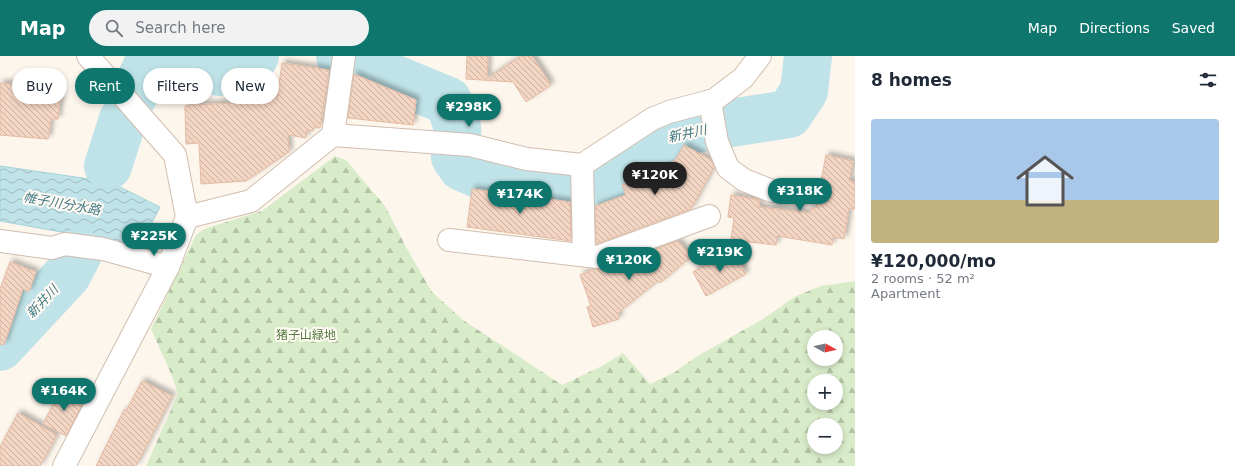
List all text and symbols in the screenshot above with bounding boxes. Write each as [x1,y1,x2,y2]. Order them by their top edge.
search box [89,10,369,46]
text: Map [20,17,65,39]
icon: search [103,17,125,39]
text: Search here [135,19,225,37]
text: Map [1028,20,1057,36]
text: Directions [1079,20,1150,36]
text: Saved [1172,20,1215,36]
chip: Buy [12,68,67,104]
chip: Rent [75,68,135,104]
chip: Filters [143,68,213,104]
chip: New [221,68,279,104]
icon: filters [1197,69,1219,91]
text: 8 homes [871,70,952,90]
pin: ¥298K [441,94,497,128]
text: ¥298K [446,99,492,114]
water label: 新井川 [666,122,710,145]
icon: home [1009,145,1081,217]
pin: ¥120K [627,162,683,196]
text: ¥120K [632,167,678,182]
pin: ¥318K [772,178,828,212]
pin: ¥174K [492,181,548,215]
text: ¥318K [777,183,823,198]
text: ¥174K [497,186,543,201]
water label: 帷子川分水路 [22,189,103,218]
pin: ¥225K [126,223,182,257]
text: ¥225K [131,228,177,243]
pin: ¥219K [692,239,748,273]
text: ¥219K [697,244,743,259]
pin: ¥120K [601,247,657,281]
text: ¥120,000/mo [871,251,996,271]
text: ¥120K [606,252,652,267]
text: 2 rooms · 52 m² [871,271,975,286]
water label: 新井川 [24,281,63,321]
text: Apartment [871,286,941,301]
park label: 猪子山緑地 [276,328,336,342]
north arrow [807,330,843,366]
map controls [807,330,843,454]
button: + [807,374,843,410]
pin: ¥164K [36,378,92,412]
text: ¥164K [41,383,87,398]
button: − [807,418,843,454]

